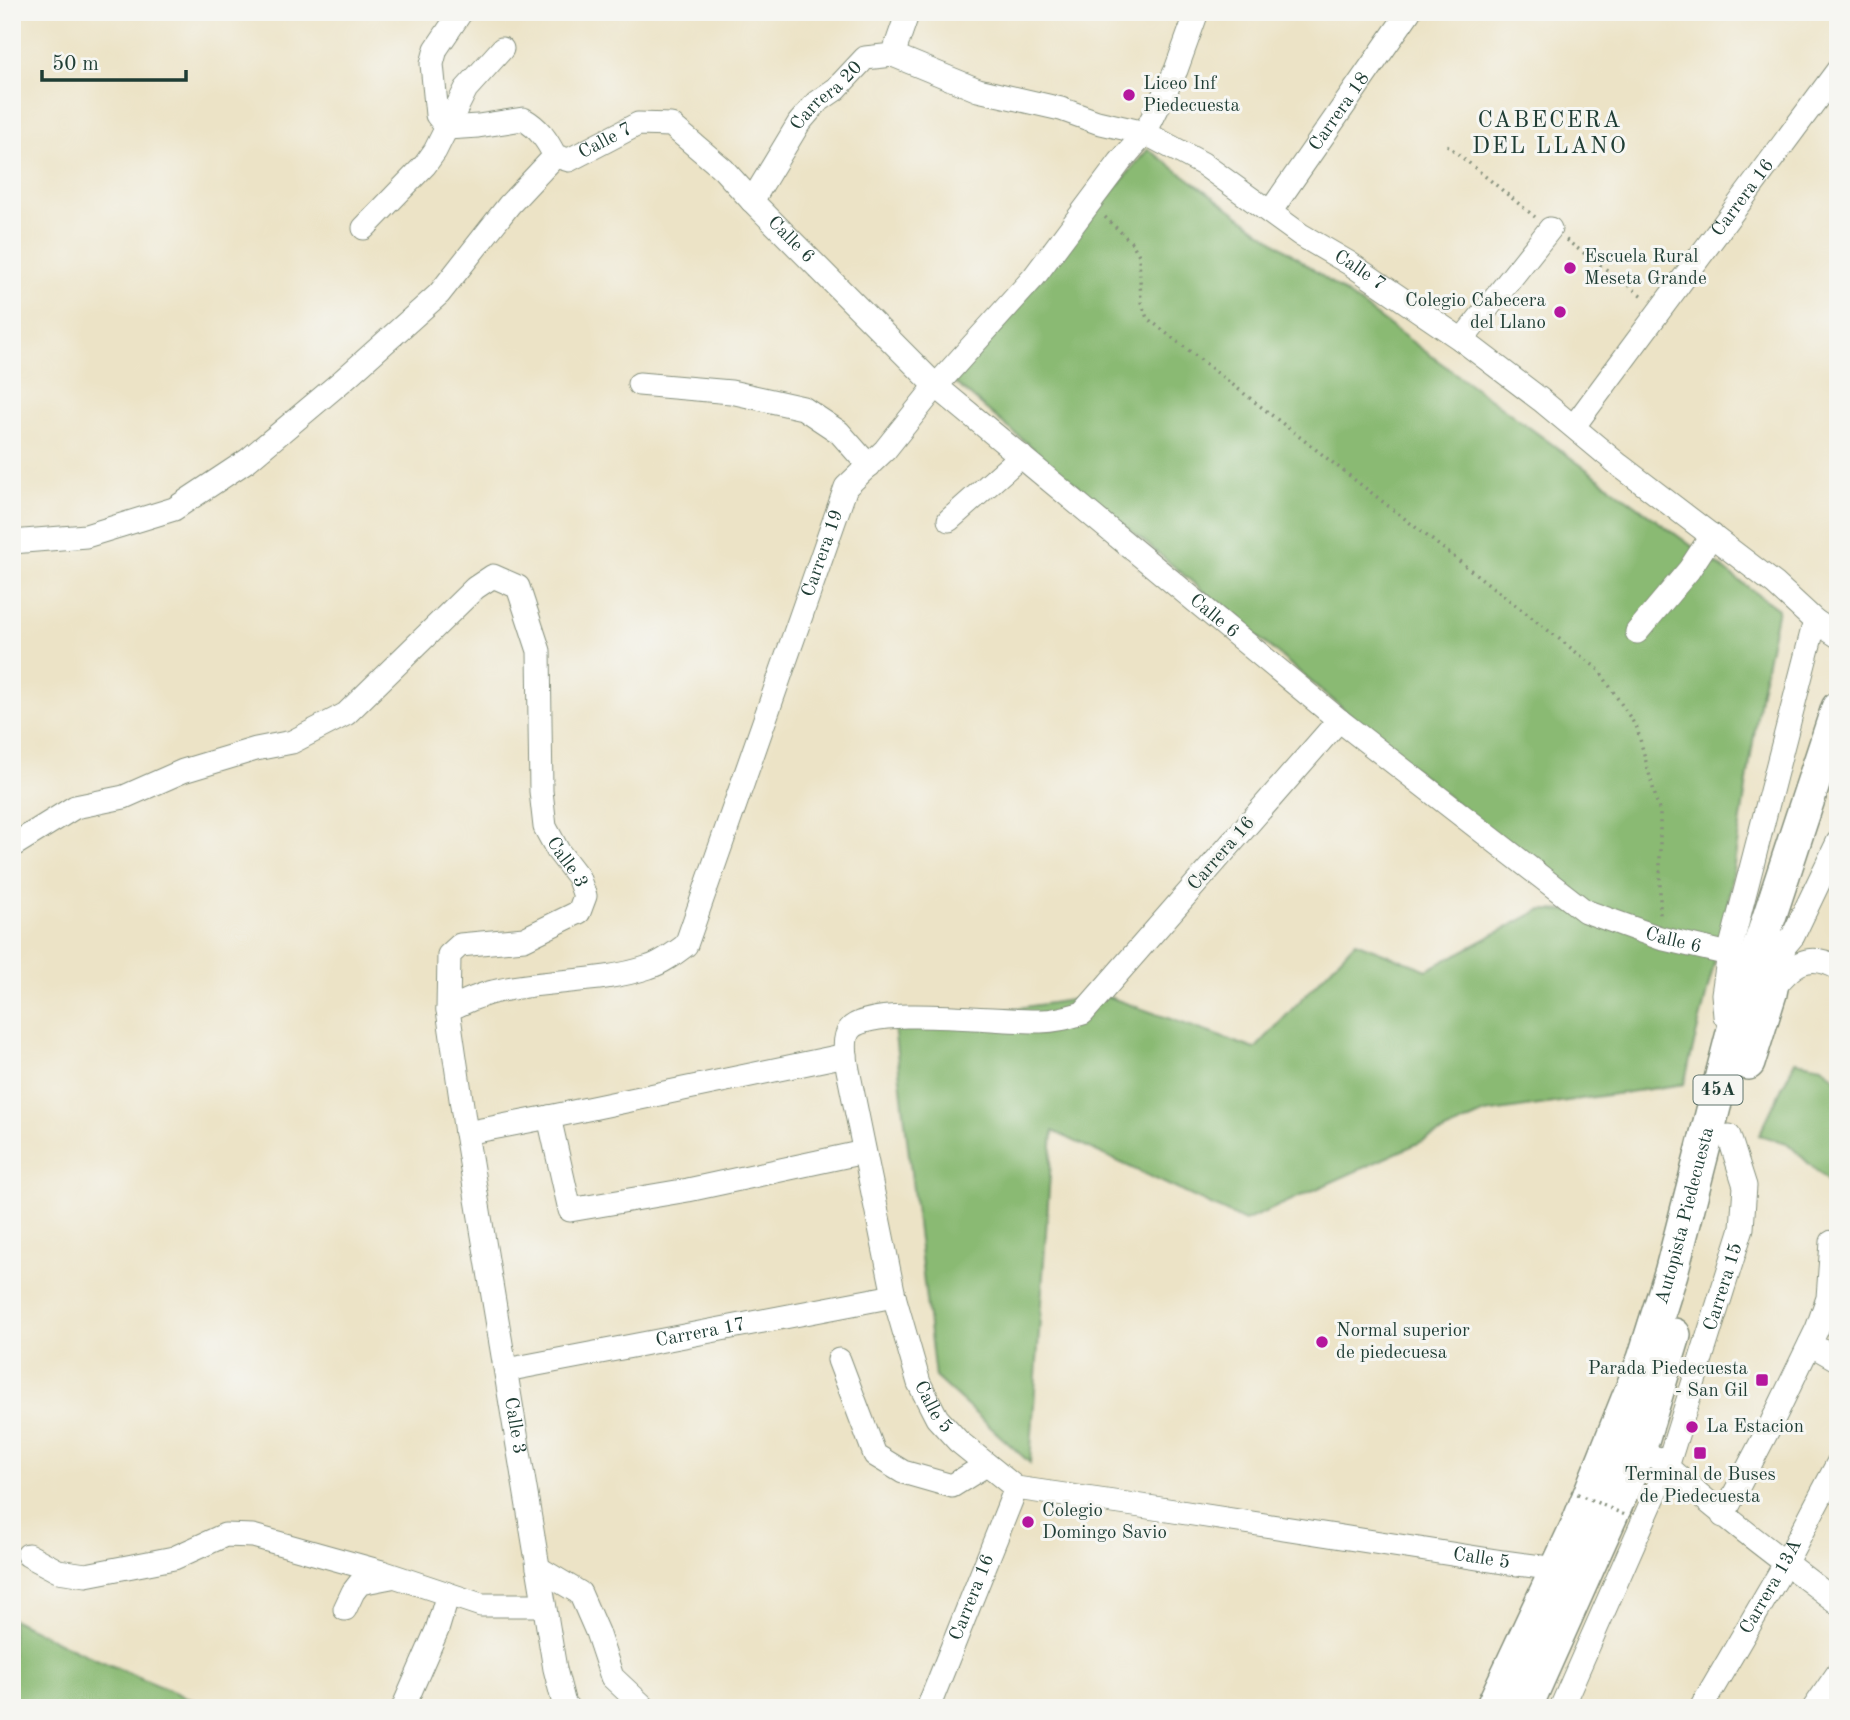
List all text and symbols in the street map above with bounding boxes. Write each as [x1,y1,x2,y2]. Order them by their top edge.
scale bar [42,38,186,82]
text: 50 m [52,54,99,75]
street label: Carrera 20 [787,58,866,134]
street label: Carrera 18 [1306,69,1373,155]
place label: Liceo Inf Piedecuesta [1143,75,1241,116]
marker: Liceo Inf Piedecuesta [1121,87,1137,103]
district label: CABECERA DEL LLANO [1472,109,1628,158]
street label: Calle 7 [576,119,635,163]
street label: Carrera 16 [1708,156,1778,240]
street label: Calle 6 [764,213,818,267]
street label: Calle 7 [1331,247,1389,294]
place label: Escuela Rural Meseta Grande [1584,248,1707,289]
marker: Escuela Rural Meseta Grande [1562,260,1578,276]
place label: Colegio Cabecera del Llano [1405,292,1547,333]
marker: Colegio Cabecera del Llano [1552,304,1568,320]
street label: Carrera 19 [799,507,847,599]
street label: Calle 6 [1186,591,1242,642]
street label: Carrera 16 [1185,813,1259,895]
street label: Calle 3 [543,834,591,890]
street label: Calle 6 [1642,924,1703,957]
road number: 45A [1694,1076,1742,1105]
street label: Autopista Piedecuesta [1652,1125,1718,1307]
street label: Carrera 15 [1701,1241,1746,1333]
street label: Carrera 17 [654,1315,747,1351]
place label: Normal superior de piedecuesa [1336,1322,1470,1363]
marker: Normal superior de piedecuesa [1314,1334,1330,1350]
place label: Parada Piedecuesta - San Gil [1588,1360,1749,1401]
marker: Parada Piedecuesta - San Gil [1754,1372,1770,1388]
street label: Calle 5 [910,1378,956,1437]
street label: Calle 3 [501,1396,529,1456]
place label: La Estacion [1706,1418,1804,1437]
marker: La Estacion [1684,1419,1700,1435]
marker: Terminal de Buses de Piedecuesta [1692,1445,1708,1461]
place label: Terminal de Buses de Piedecuesta [1624,1466,1776,1507]
place label: Colegio Domingo Savio [1042,1502,1167,1543]
marker: Colegio Domingo Savio [1020,1514,1036,1530]
street label: Carrera 13A [1737,1536,1806,1637]
street label: Calle 5 [1452,1545,1511,1572]
street label: Carrera 16 [946,1552,998,1643]

